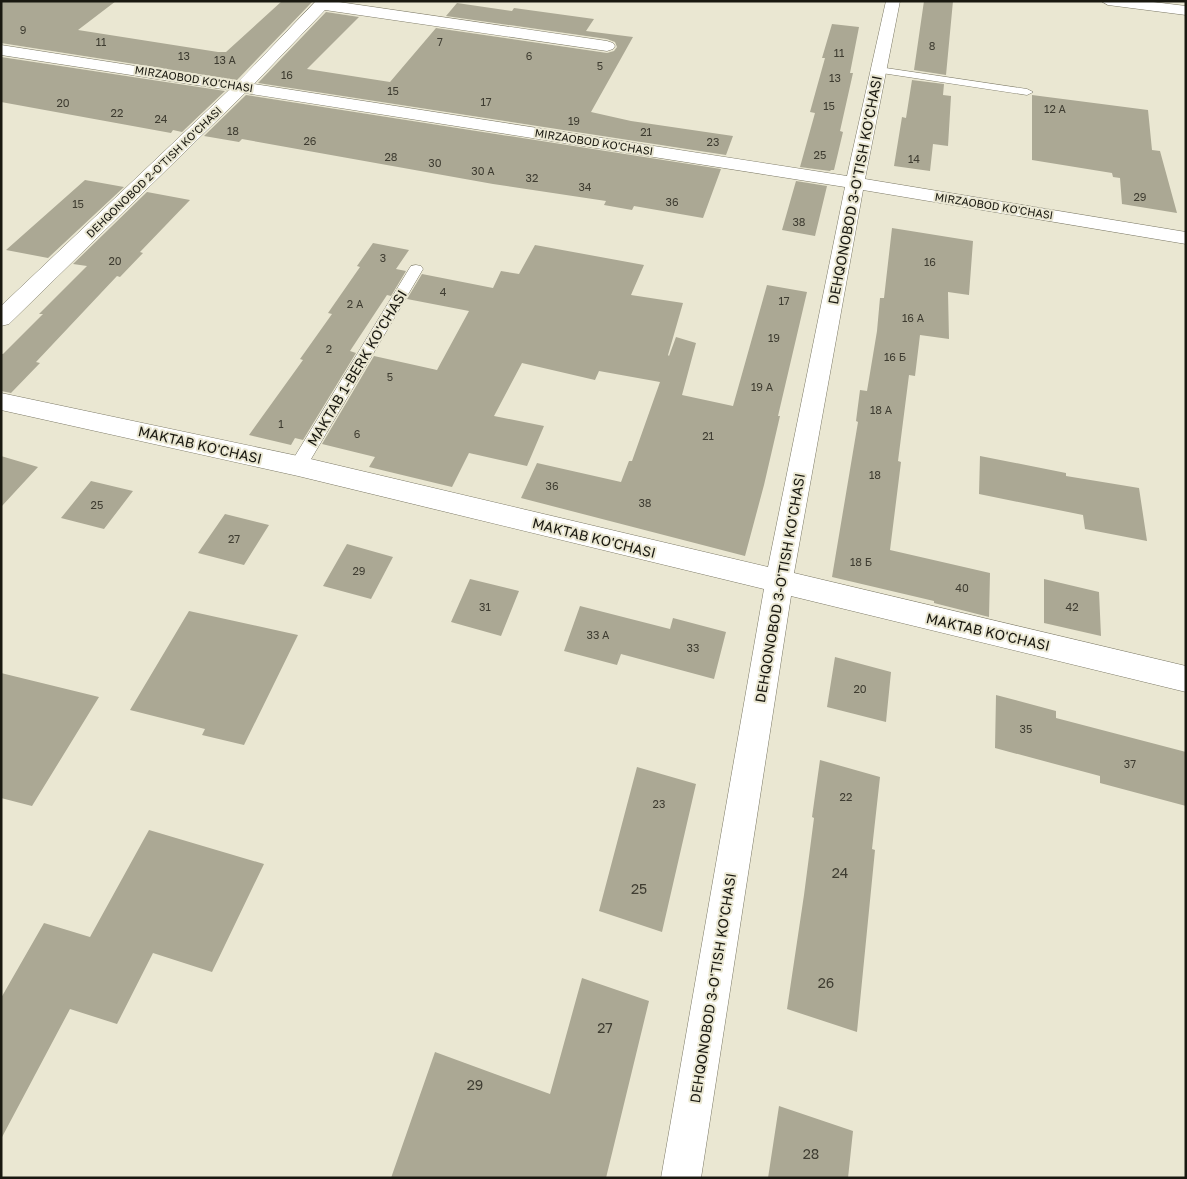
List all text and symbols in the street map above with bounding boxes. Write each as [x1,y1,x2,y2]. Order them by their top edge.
house number: 9 [20,23,26,36]
house number: 11 [96,35,106,48]
house number: 7 [437,35,443,48]
house number: 8 [929,39,936,52]
house number: 11 [834,46,844,59]
house number: 13 [178,49,190,62]
house number: 6 [526,49,533,62]
house number: 13 A [214,53,237,66]
house number: 5 [597,59,603,72]
street label: MIRZAOBOD KO'CHASI [134,63,254,94]
house number: 16 [281,68,293,81]
house number: 13 [829,71,841,84]
street label: DEHQONOBOD 3-O'TISH KO'CHASI [824,74,885,306]
house number: 15 [387,84,399,97]
house number: 17 [480,95,492,108]
house number: 20 [56,96,70,109]
house number: 15 [823,99,835,112]
house number: 12 A [1044,102,1067,115]
street label: DEHQONOBOD 2-O'TISH KO'CHASI [83,103,224,240]
house number: 22 [111,106,123,119]
house number: 24 [154,112,168,125]
house number: 19 [568,114,580,127]
house number: 18 [227,124,239,137]
house number: 21 [640,125,652,138]
street label: MIRZAOBOD KO'CHASI [534,126,654,157]
house number: 26 [303,134,317,147]
house number: 23 [707,135,719,148]
house number: 25 [814,148,826,161]
house number: 28 [384,150,398,163]
house number: 14 [908,152,920,165]
house number: 30 [428,156,442,169]
house number: 30 А [471,164,495,177]
house number: 32 [526,171,538,184]
house number: 34 [578,180,592,193]
street label: MIRZAOBOD KO'CHASI [934,190,1054,221]
house number: 29 [1133,190,1147,203]
house number: 36 [665,195,679,208]
house number: 15 [72,197,84,210]
house number: 38 [792,215,806,228]
house number: 3 [380,251,386,264]
house number: 20 [108,254,122,267]
house number: 16 [924,255,936,268]
house number: 4 [440,285,447,298]
street label: MAKTAB 1-BERK KO'CHASI [303,287,410,449]
house number: 17 [778,294,790,307]
house number: 2 А [347,297,364,310]
house number: 16 A [902,311,925,324]
house number: 19 [768,331,780,344]
house number: 2 [326,342,332,355]
house number: 16 Б [884,350,906,363]
house number: 5 [387,370,393,383]
house number: 19 A [751,380,774,393]
house number: 18 А [870,403,893,416]
house number: 1 [278,417,284,430]
street label: MAKTAB KO'CHASI [137,422,264,467]
house number: 6 [354,427,361,440]
house number: 21 [702,429,714,442]
house number: 18 [869,468,881,481]
street label: DEHQONOBOD 3-O'TISH KO'CHASI [751,472,808,704]
house number: 36 [545,479,559,492]
house number: 38 [638,496,652,509]
house number: 25 [91,498,103,511]
street label: MAKTAB KO'CHASI [531,514,658,561]
house number: 27 [228,532,240,545]
house number: 18 Б [850,555,872,568]
house number: 29 [352,564,366,577]
house number: 40 [955,581,969,594]
house number: 31 [479,600,491,613]
house number: 42 [1065,600,1079,613]
street label: MAKTAB KO'CHASI [925,609,1052,654]
house number: 33 А [587,628,610,641]
house number: 33 [687,641,699,654]
house number: 20 [853,682,867,695]
house number: 35 [1020,722,1032,735]
house number: 37 [1124,757,1136,770]
house number: 22 [840,790,852,803]
house number: 23 [653,797,665,810]
house number: 24 [832,864,848,881]
street label: DEHQONOBOD 3-O'TISH KO'CHASI [686,872,739,1104]
house number: 25 [631,880,647,897]
house number: 26 [818,974,834,991]
house number: 27 [597,1019,613,1036]
house number: 29 [467,1076,483,1093]
house number: 28 [803,1145,819,1162]

